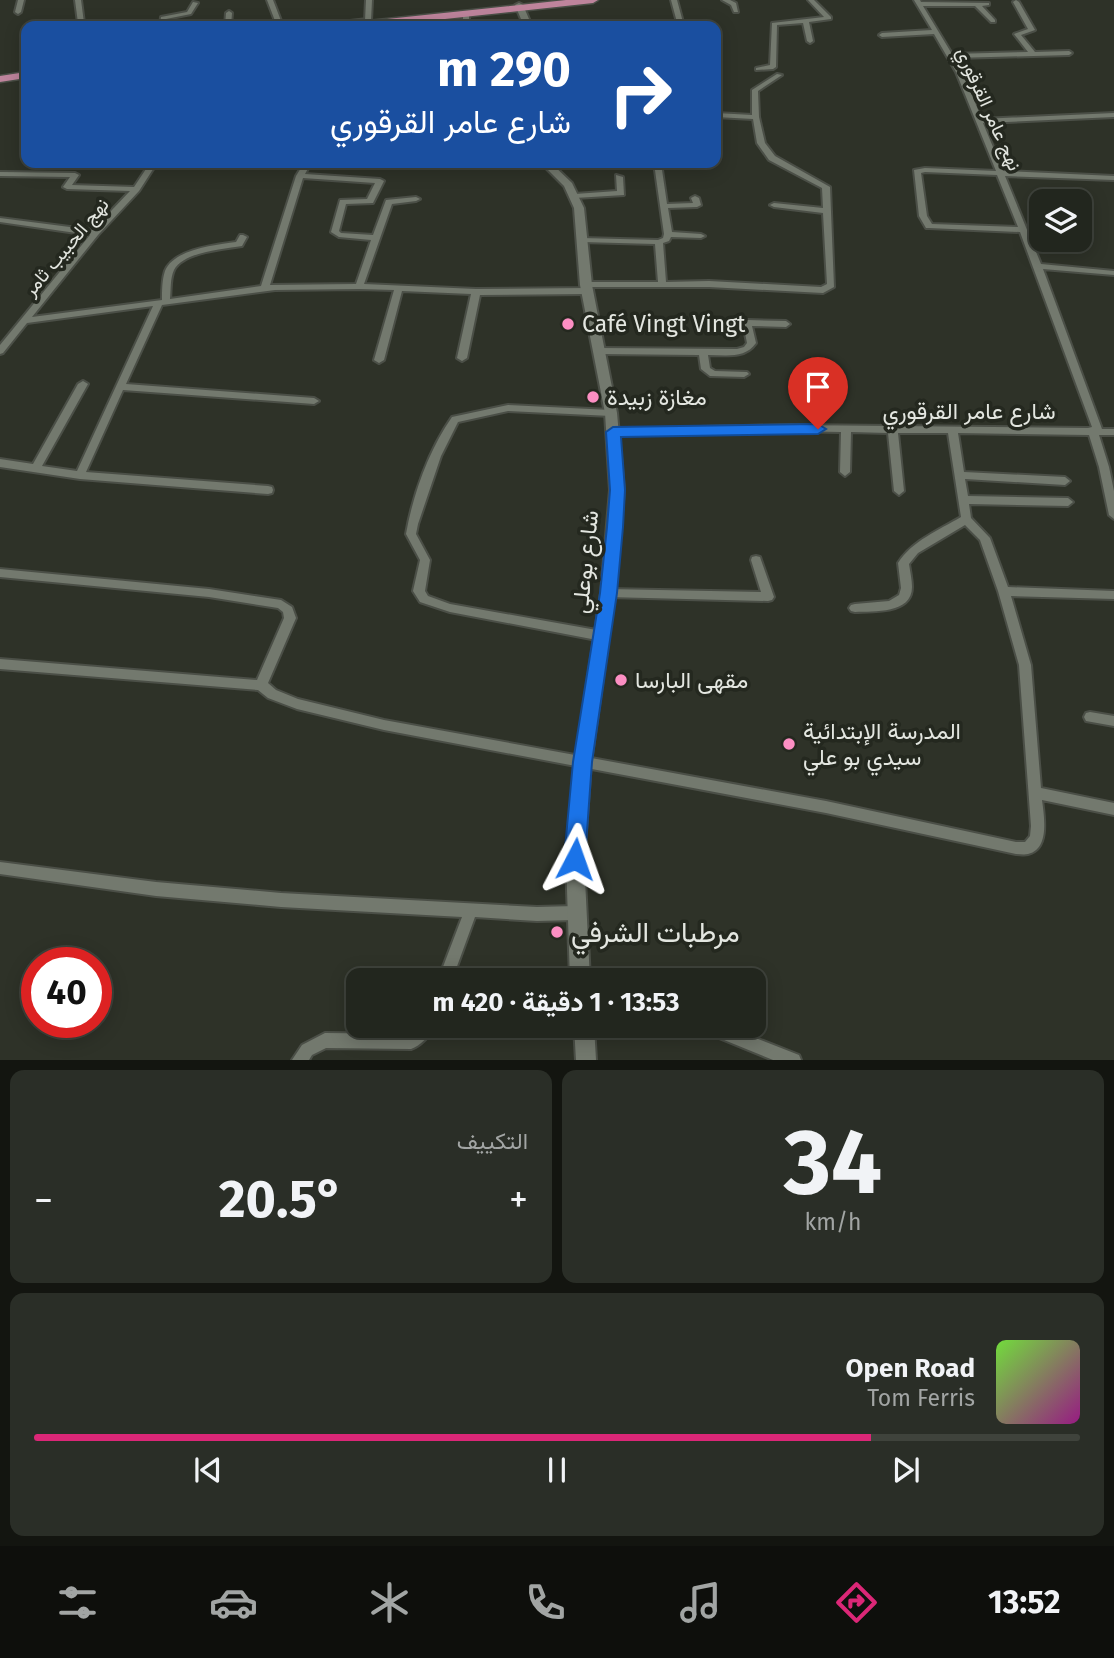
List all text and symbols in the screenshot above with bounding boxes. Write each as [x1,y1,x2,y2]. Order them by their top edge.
text: 290 m [437,40,571,99]
street label: نهج عامر القرقوري [948,44,1027,176]
icon: right [595,49,686,140]
text: شارع عامر القرقوري [330,103,571,141]
map controls [1029,189,1092,252]
button: layers [1029,189,1092,252]
street label: نهج الحبيب ثامر [18,193,115,303]
place label: Café Vingt Vingt [582,310,746,338]
marker: Café Vingt Vingt [560,316,576,332]
pin [788,357,848,429]
icon: arrive [799,368,837,406]
place label: مغازة زبيدة [607,383,707,412]
marker: مغازة زبيدة [585,389,601,405]
street label: شارع عامر القرقوري [882,397,1056,430]
street label: شارع بوعلي [566,509,609,616]
place label: مقهى البارسا [635,666,748,695]
marker: مقهى البارسا [613,672,629,688]
place label: المدرسة الإبتدائية سيدي بو علي [803,717,961,776]
marker: المدرسة الإبتدائية سيدي بو علي [781,736,797,752]
position arrow [538,822,612,896]
place label: مرطبات الشرفي [571,916,740,955]
marker: مرطبات الشرفي [549,924,565,940]
speed limit sign: 40 [21,947,112,1038]
text: 13:53 · 1 دقيقة · 420 m [433,987,679,1018]
text: 34 [784,1108,882,1217]
text: التكييف [457,1127,528,1155]
text: 20.5° [219,1168,343,1231]
text: − [34,1177,53,1223]
text: + [509,1177,528,1223]
text: km/h [805,1208,861,1236]
text: Open Road [846,1353,975,1384]
text: Tom Ferris [867,1384,975,1412]
icon: previous [189,1451,227,1489]
icon: pause [538,1451,576,1489]
icon: next [887,1451,925,1489]
icon: filters [53,1578,102,1627]
icon: car [209,1578,258,1627]
icon: climate [365,1578,414,1627]
icon: phone [521,1578,570,1627]
icon: music [676,1578,725,1627]
icon: directions [832,1578,881,1627]
text: 13:52 [988,1583,1061,1621]

